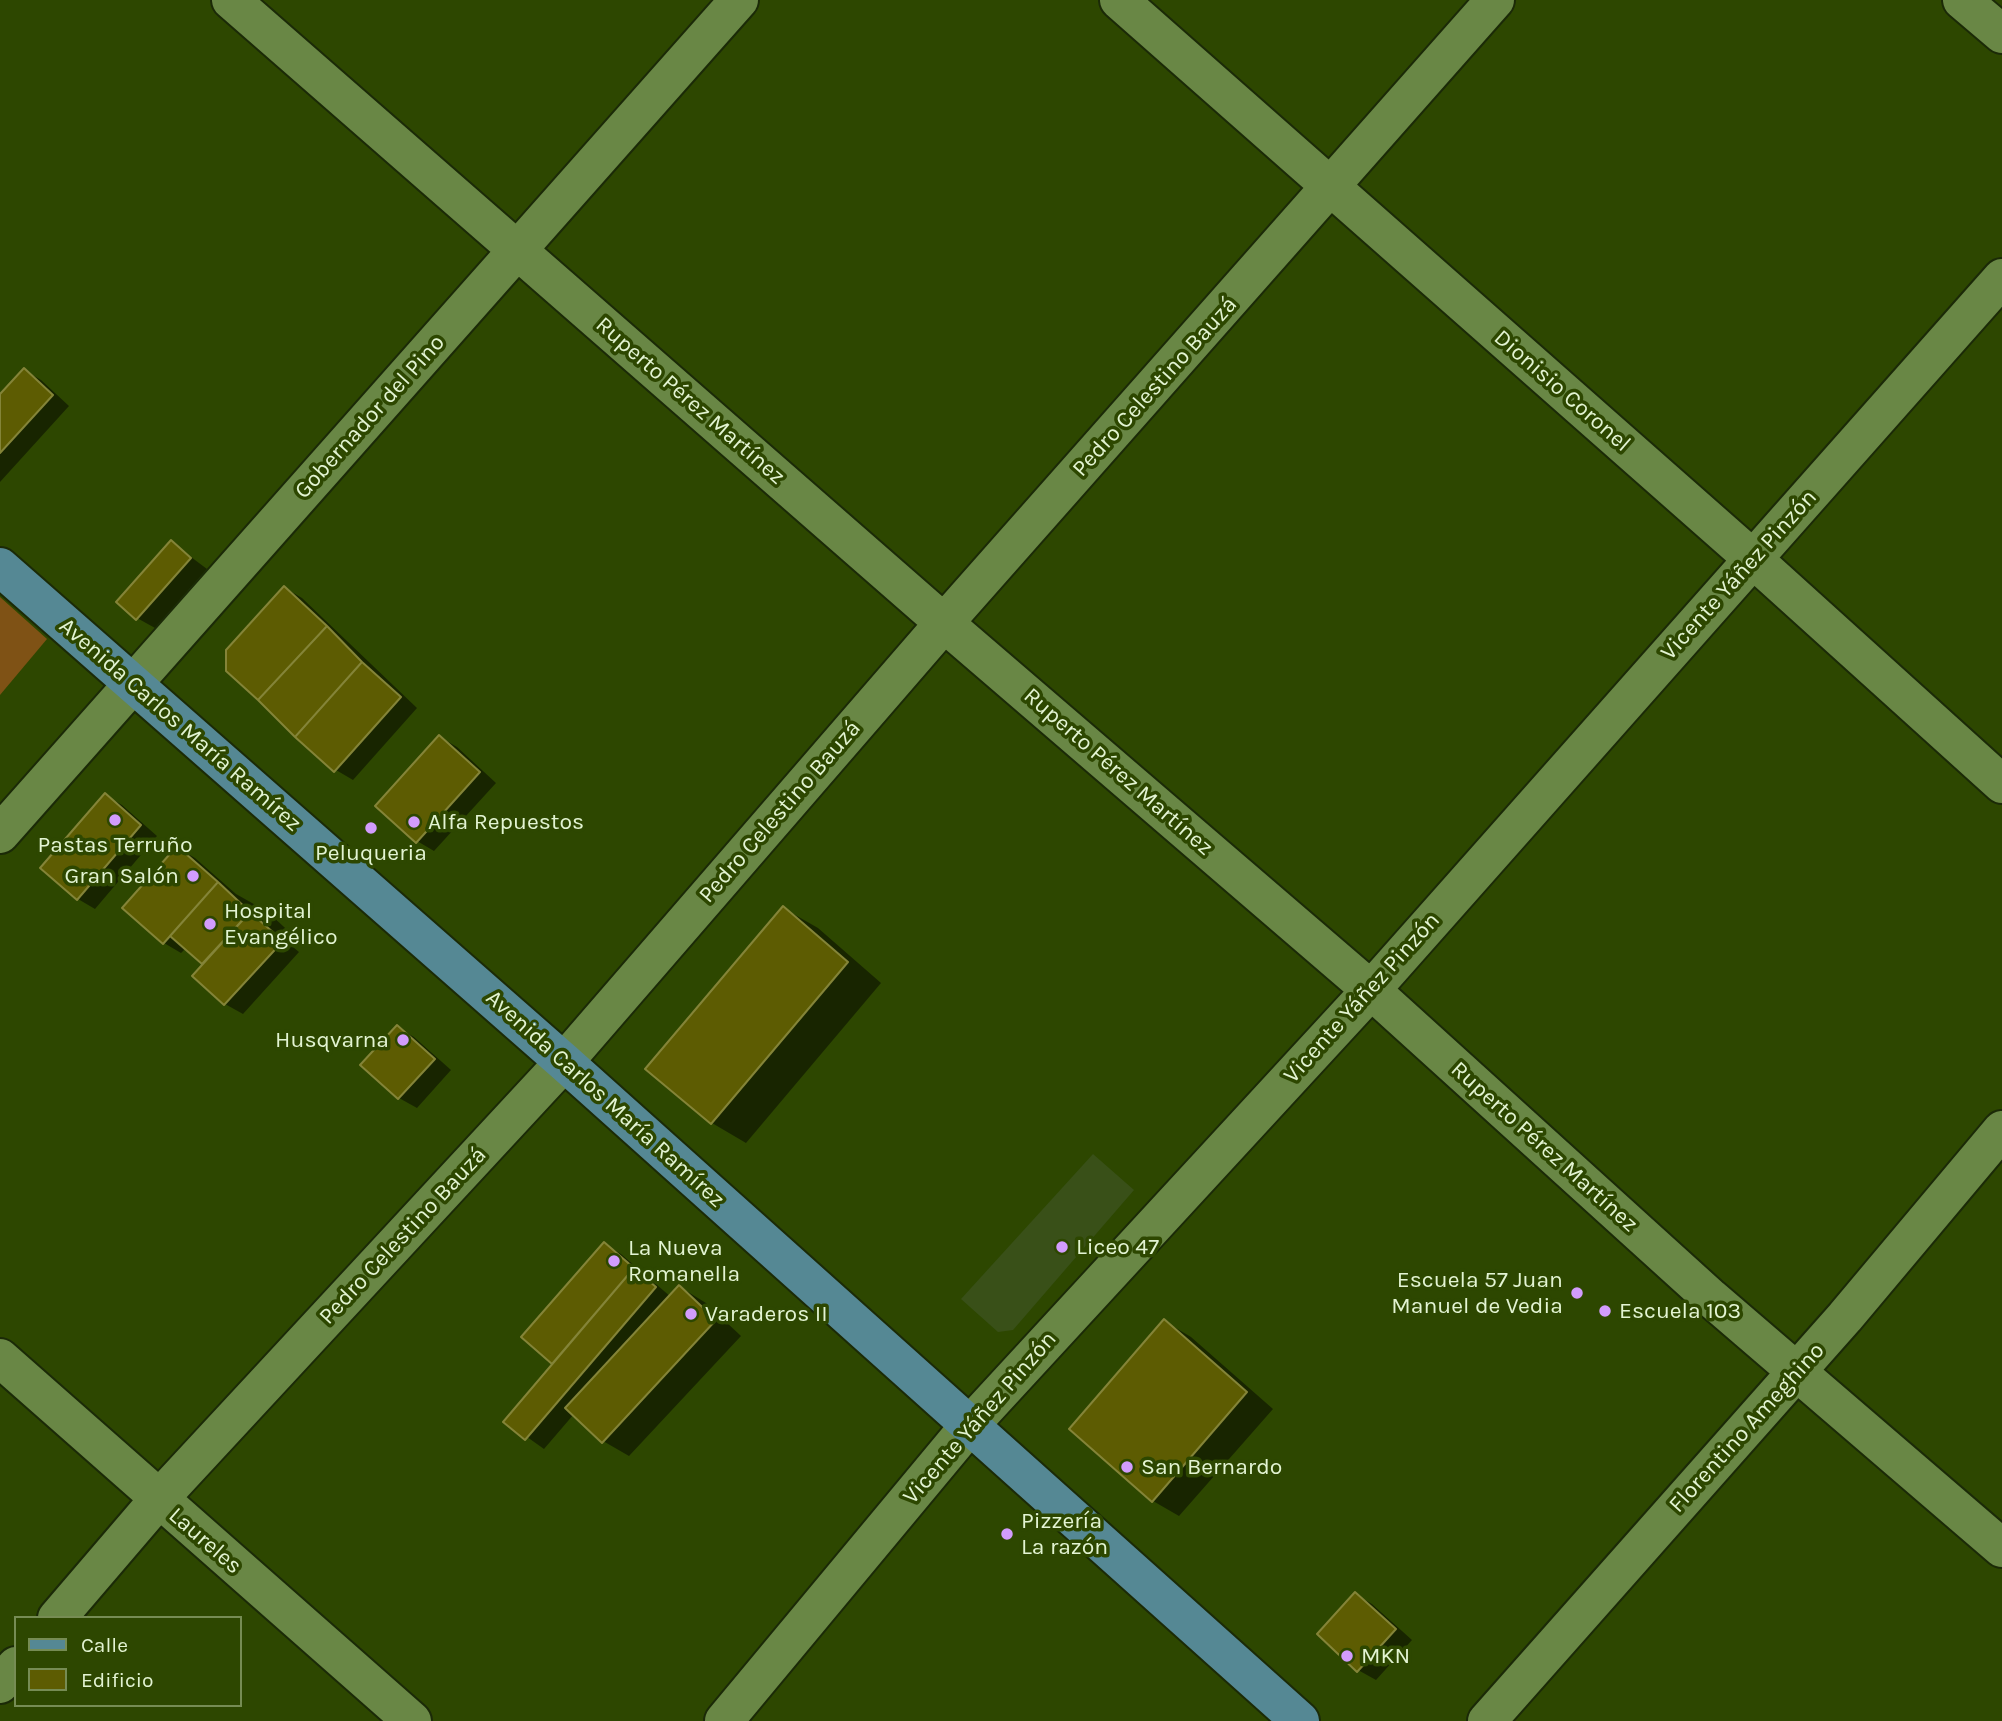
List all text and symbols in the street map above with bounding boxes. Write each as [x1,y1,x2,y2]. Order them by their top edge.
street label: Pedro Celestino Bauzá [1067,291,1243,483]
street label: Ruperto Pérez Martínez [590,311,790,491]
street label: Dionisio Coronel [1488,324,1636,458]
street label: Gobernador del Pino [289,329,451,505]
street label: Vicente Yáñez Pinzón [1655,484,1823,666]
street label: Avenida Carlos María Ramírez [53,612,307,838]
street label: Ruperto Pérez Martínez [1018,682,1218,862]
street label: Pedro Celestino Bauzá [693,715,867,909]
place label: Alfa Repuestos [428,808,584,836]
marker: Pastas Terruño [107,812,123,828]
marker: Alfa Repuestos [406,814,422,830]
marker: Peluqueria [363,820,379,836]
place label: Pastas Terruño [38,831,192,859]
place label: Peluqueria [315,839,427,867]
place label: Gran Salón [64,862,179,890]
marker: Gran Salón [185,868,201,884]
place label: Hospital Evangélico [224,897,338,951]
street label: Vicente Yáñez Pinzón [1278,907,1446,1089]
marker: Hospital Evangélico [202,916,218,932]
street label: Avenida Carlos María Ramírez [480,984,730,1214]
place label: Husqvarna [275,1026,389,1054]
marker: Husqvarna [395,1032,411,1048]
street label: Ruperto Pérez Martínez [1445,1056,1643,1238]
street label: Pedro Celestino Bauzá [314,1142,492,1330]
place label: Liceo 47 [1076,1233,1159,1261]
place label: La Nueva Romanella [628,1234,740,1288]
marker: Liceo 47 [1054,1239,1070,1255]
marker: La Nueva Romanella [606,1253,622,1269]
place label: Escuela 57 Juan Manuel de Vedia [1391,1266,1563,1320]
marker: Escuela 57 Juan Manuel de Vedia [1569,1285,1585,1301]
place label: Escuela 103 [1619,1297,1741,1325]
place label: Varaderos II [705,1300,828,1328]
marker: Escuela 103 [1597,1303,1613,1319]
marker: Varaderos II [683,1306,699,1322]
street label: Vicente Yáñez Pinzón [897,1326,1063,1510]
street label: Florentino Ameghino [1663,1337,1831,1519]
place label: San Bernardo [1141,1453,1282,1481]
marker: San Bernardo [1119,1459,1135,1475]
street label: Laureles [163,1502,247,1580]
place label: Pizzería La razón [1021,1507,1108,1561]
marker: Pizzería La razón [999,1526,1015,1542]
legend [14,1616,242,1707]
text: Calle [81,1633,128,1657]
place label: MKN [1361,1642,1410,1670]
marker: MKN [1339,1648,1355,1664]
text: Edificio [81,1668,154,1692]

